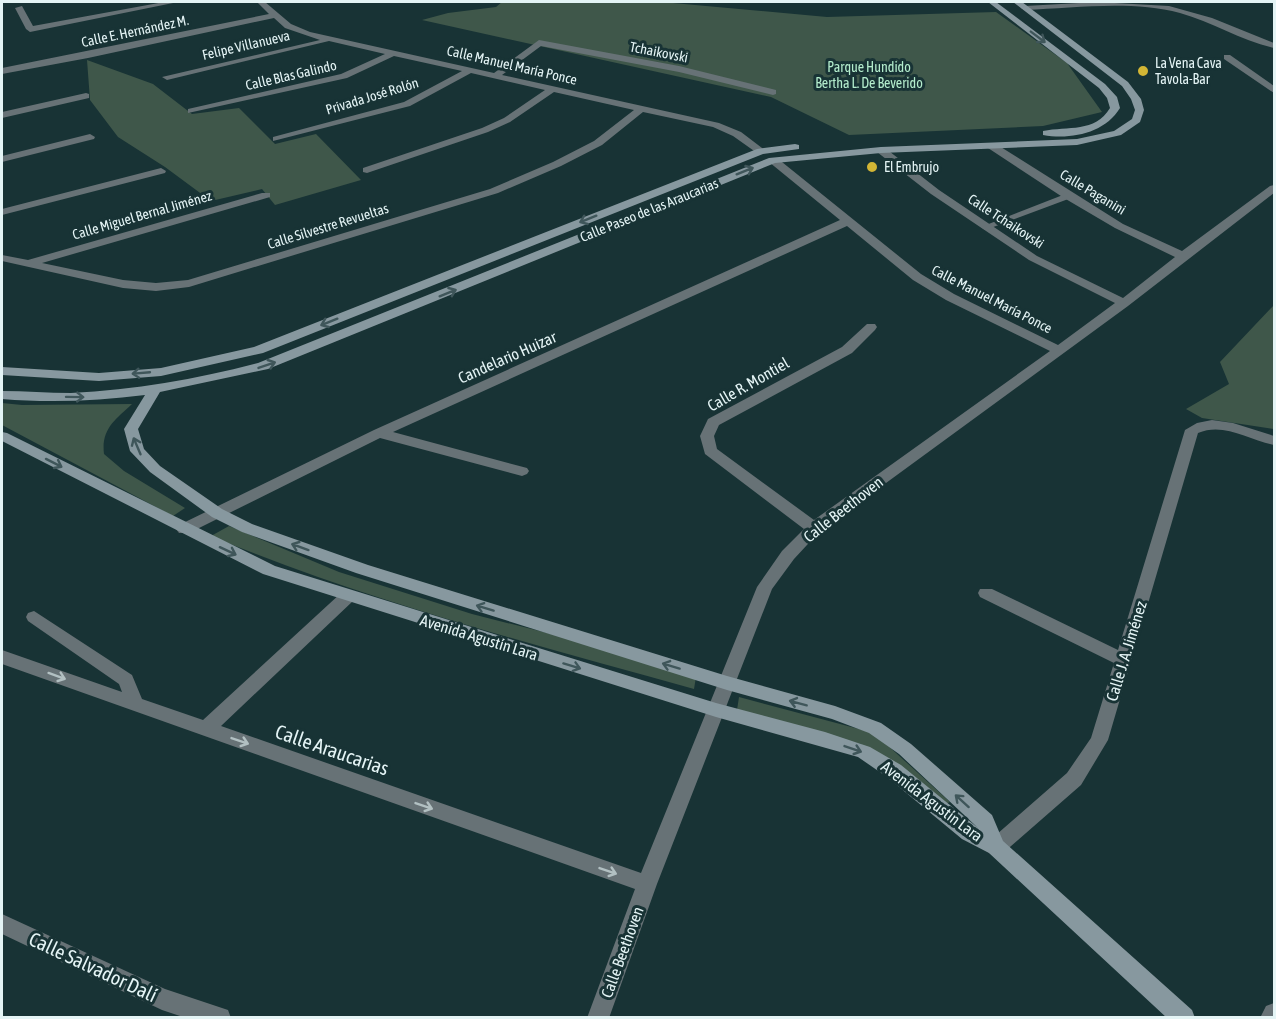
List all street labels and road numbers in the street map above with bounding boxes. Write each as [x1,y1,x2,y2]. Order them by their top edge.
street label: Calle E. Hernández M. [80,12,190,50]
street label: Felipe Villanueva [201,27,291,63]
street label: Tchaikovski [629,39,689,65]
street label: Calle Manuel María Ponce [445,42,579,88]
street label: Calle Blas Galindo [244,57,338,93]
street label: Privada José Rolón [324,74,420,118]
street label: Calle Paganini [1057,166,1129,218]
street label: Calle Paseo de las Araucarias [578,175,720,245]
street label: Calle Miguel Bernal Jiménez [71,187,213,243]
street label: Calle Tchaikovski [965,190,1047,252]
street label: Calle Silvestre Revueltas [266,200,390,252]
street label: Calle Manuel María Ponce [929,262,1055,336]
street label: Candelario Huizar [455,327,559,387]
street label: Calle R. Montiel [704,353,793,415]
street label: Calle Beethoven [800,472,886,546]
street label: Calle J. A. Jiménez [1102,599,1150,703]
street label: Avenida Agustín Lara [418,611,540,664]
street label: Calle Araucarias [272,719,392,780]
street label: Avenida Agustín Lara [877,757,986,846]
street label: Calle Beethoven [597,904,647,1000]
street label: Calle Salvador Dalí [26,927,161,1006]

